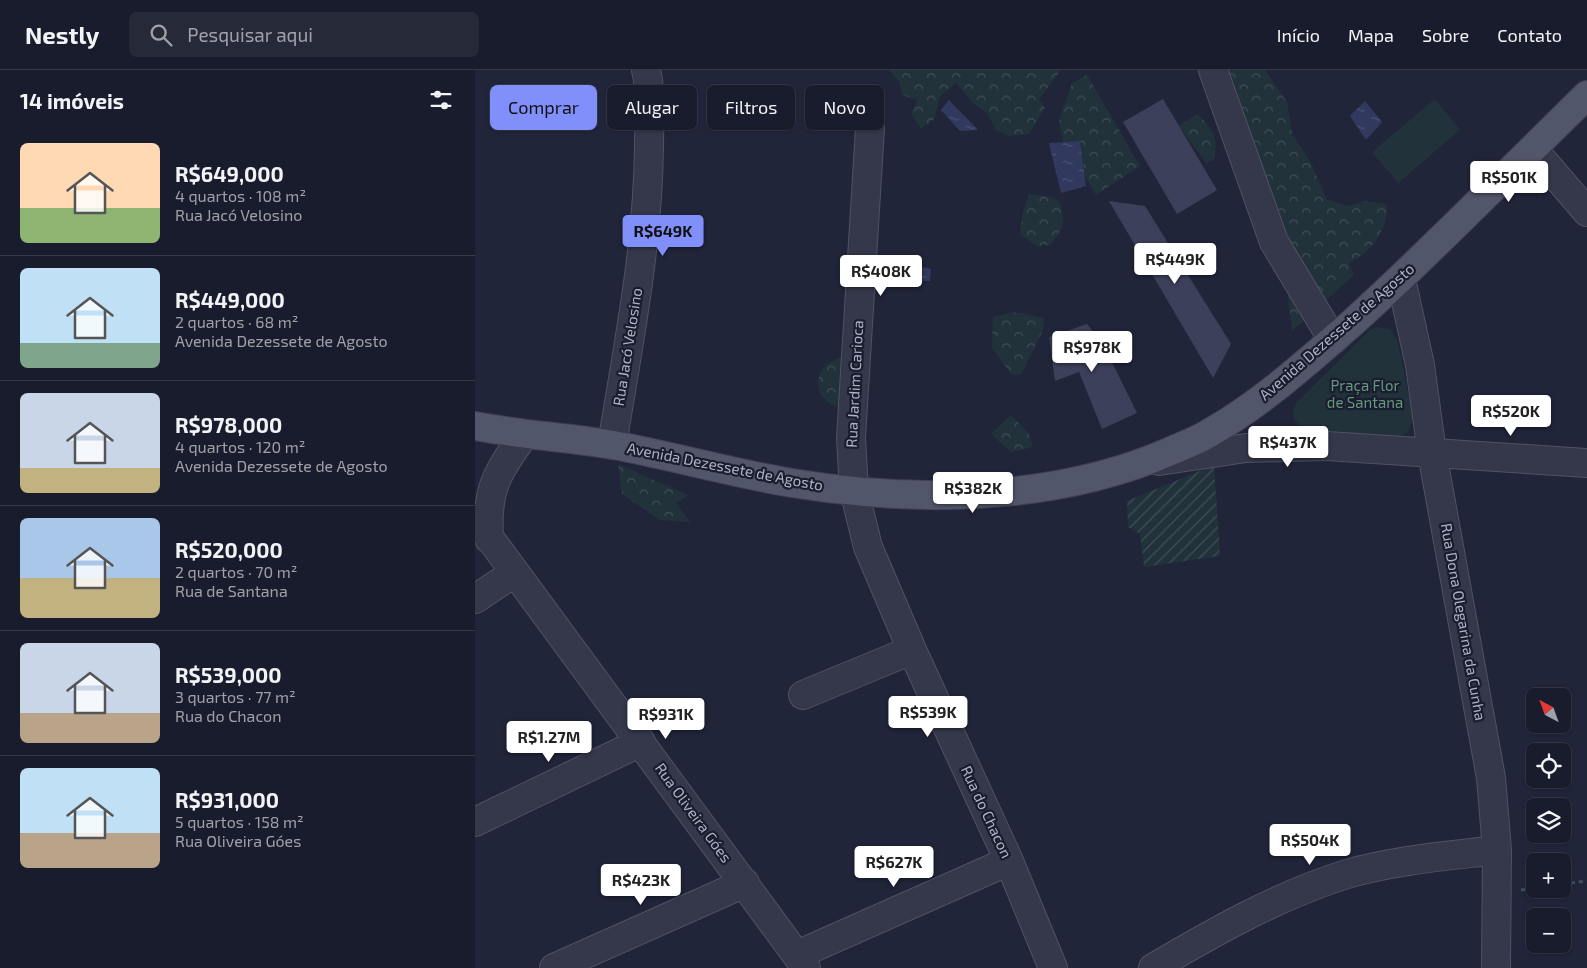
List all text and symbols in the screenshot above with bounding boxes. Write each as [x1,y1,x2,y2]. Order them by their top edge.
search box [129,12,479,57]
text: Nestly [25,20,99,49]
icon: search [147,21,175,49]
text: Pesquisar aqui [187,23,313,46]
text: Início [1277,24,1320,46]
text: Mapa [1348,24,1394,46]
text: Sobre [1422,24,1469,46]
text: Contato [1497,24,1562,46]
chip: Comprar [490,85,597,130]
chip: Alugar [607,85,697,130]
chip: Filtros [707,85,795,130]
chip: Novo [805,85,884,130]
icon: filters [427,86,455,114]
text: 14 imóveis [20,88,124,113]
pin: R$501K [1468,160,1550,203]
text: R$649,000 [175,161,284,186]
icon: home [60,163,120,223]
text: R$501K [1481,167,1537,186]
text: 4 quartos · 108 m² [175,186,306,205]
text: Rua Jacó Velosino [175,205,302,224]
pin: R$649K [622,214,704,257]
text: R$649K [634,221,692,240]
pin: R$449K [1134,242,1216,285]
text: R$449K [1145,249,1205,268]
pin: R$408K [840,254,922,297]
street label: Avenida Dezessete de Agosto [1255,259,1417,403]
text: R$408K [851,261,911,280]
text: R$449,000 [175,287,285,312]
street label: Rua Jacó Velosino [609,287,645,407]
icon: home [60,288,120,348]
text: 2 quartos · 68 m² [175,312,298,331]
street label: Rua Jardim Carioca [842,320,866,448]
pin: R$978K [1051,330,1133,373]
text: Avenida Dezessete de Agosto [175,331,388,350]
text: R$978K [1063,337,1121,356]
park label: Praça Flor de Santana [1327,376,1403,411]
pin: R$520K [1470,394,1552,437]
text: R$520K [1482,401,1540,420]
text: R$978,000 [175,412,282,437]
icon: home [60,413,120,473]
pin: R$437K [1247,426,1329,468]
text: R$437K [1259,432,1317,451]
text: 4 quartos · 120 m² [175,437,305,456]
street label: Avenida Dezessete de Agosto [626,438,825,494]
text: Avenida Dezessete de Agosto [175,456,388,475]
pin: R$382K [932,472,1014,514]
text: R$382K [944,478,1002,497]
street label: Rua Dona Olegarina da Cunha [1438,522,1490,722]
text: R$520,000 [175,537,283,562]
icon: home [60,538,120,598]
text: 2 quartos · 70 m² [175,562,297,581]
text: Rua de Santana [175,581,288,600]
text: R$539,000 [175,662,282,687]
icon: home [60,663,120,723]
text: 3 quartos · 77 m² [175,687,296,706]
north arrow [1526,688,1571,732]
map controls [1526,688,1571,953]
pin: R$539K [887,696,969,738]
pin: R$931K [625,698,707,740]
text: R$539K [899,702,957,721]
text: R$931K [638,704,694,723]
text: Rua do Chacon [175,706,281,725]
pin: R$1.27M [503,720,595,763]
text: R$1.27M [518,727,580,746]
button: locate [1526,743,1571,788]
street label: Rua Oliveira Góes [652,759,736,866]
street label: Rua do Chacon [958,763,1016,861]
text: R$931,000 [175,787,279,812]
icon: home [60,788,120,848]
button: layers [1526,798,1571,843]
text: 5 quartos · 158 m² [175,812,304,831]
pin: R$504K [1269,824,1351,866]
text: R$504K [1281,830,1339,849]
text: Rua Oliveira Góes [175,831,301,850]
pin: R$627K [853,846,935,888]
text: R$627K [866,852,922,871]
button: + [1526,853,1571,898]
pin: R$423K [600,864,682,906]
text: R$423K [612,870,670,889]
button: − [1526,908,1571,953]

